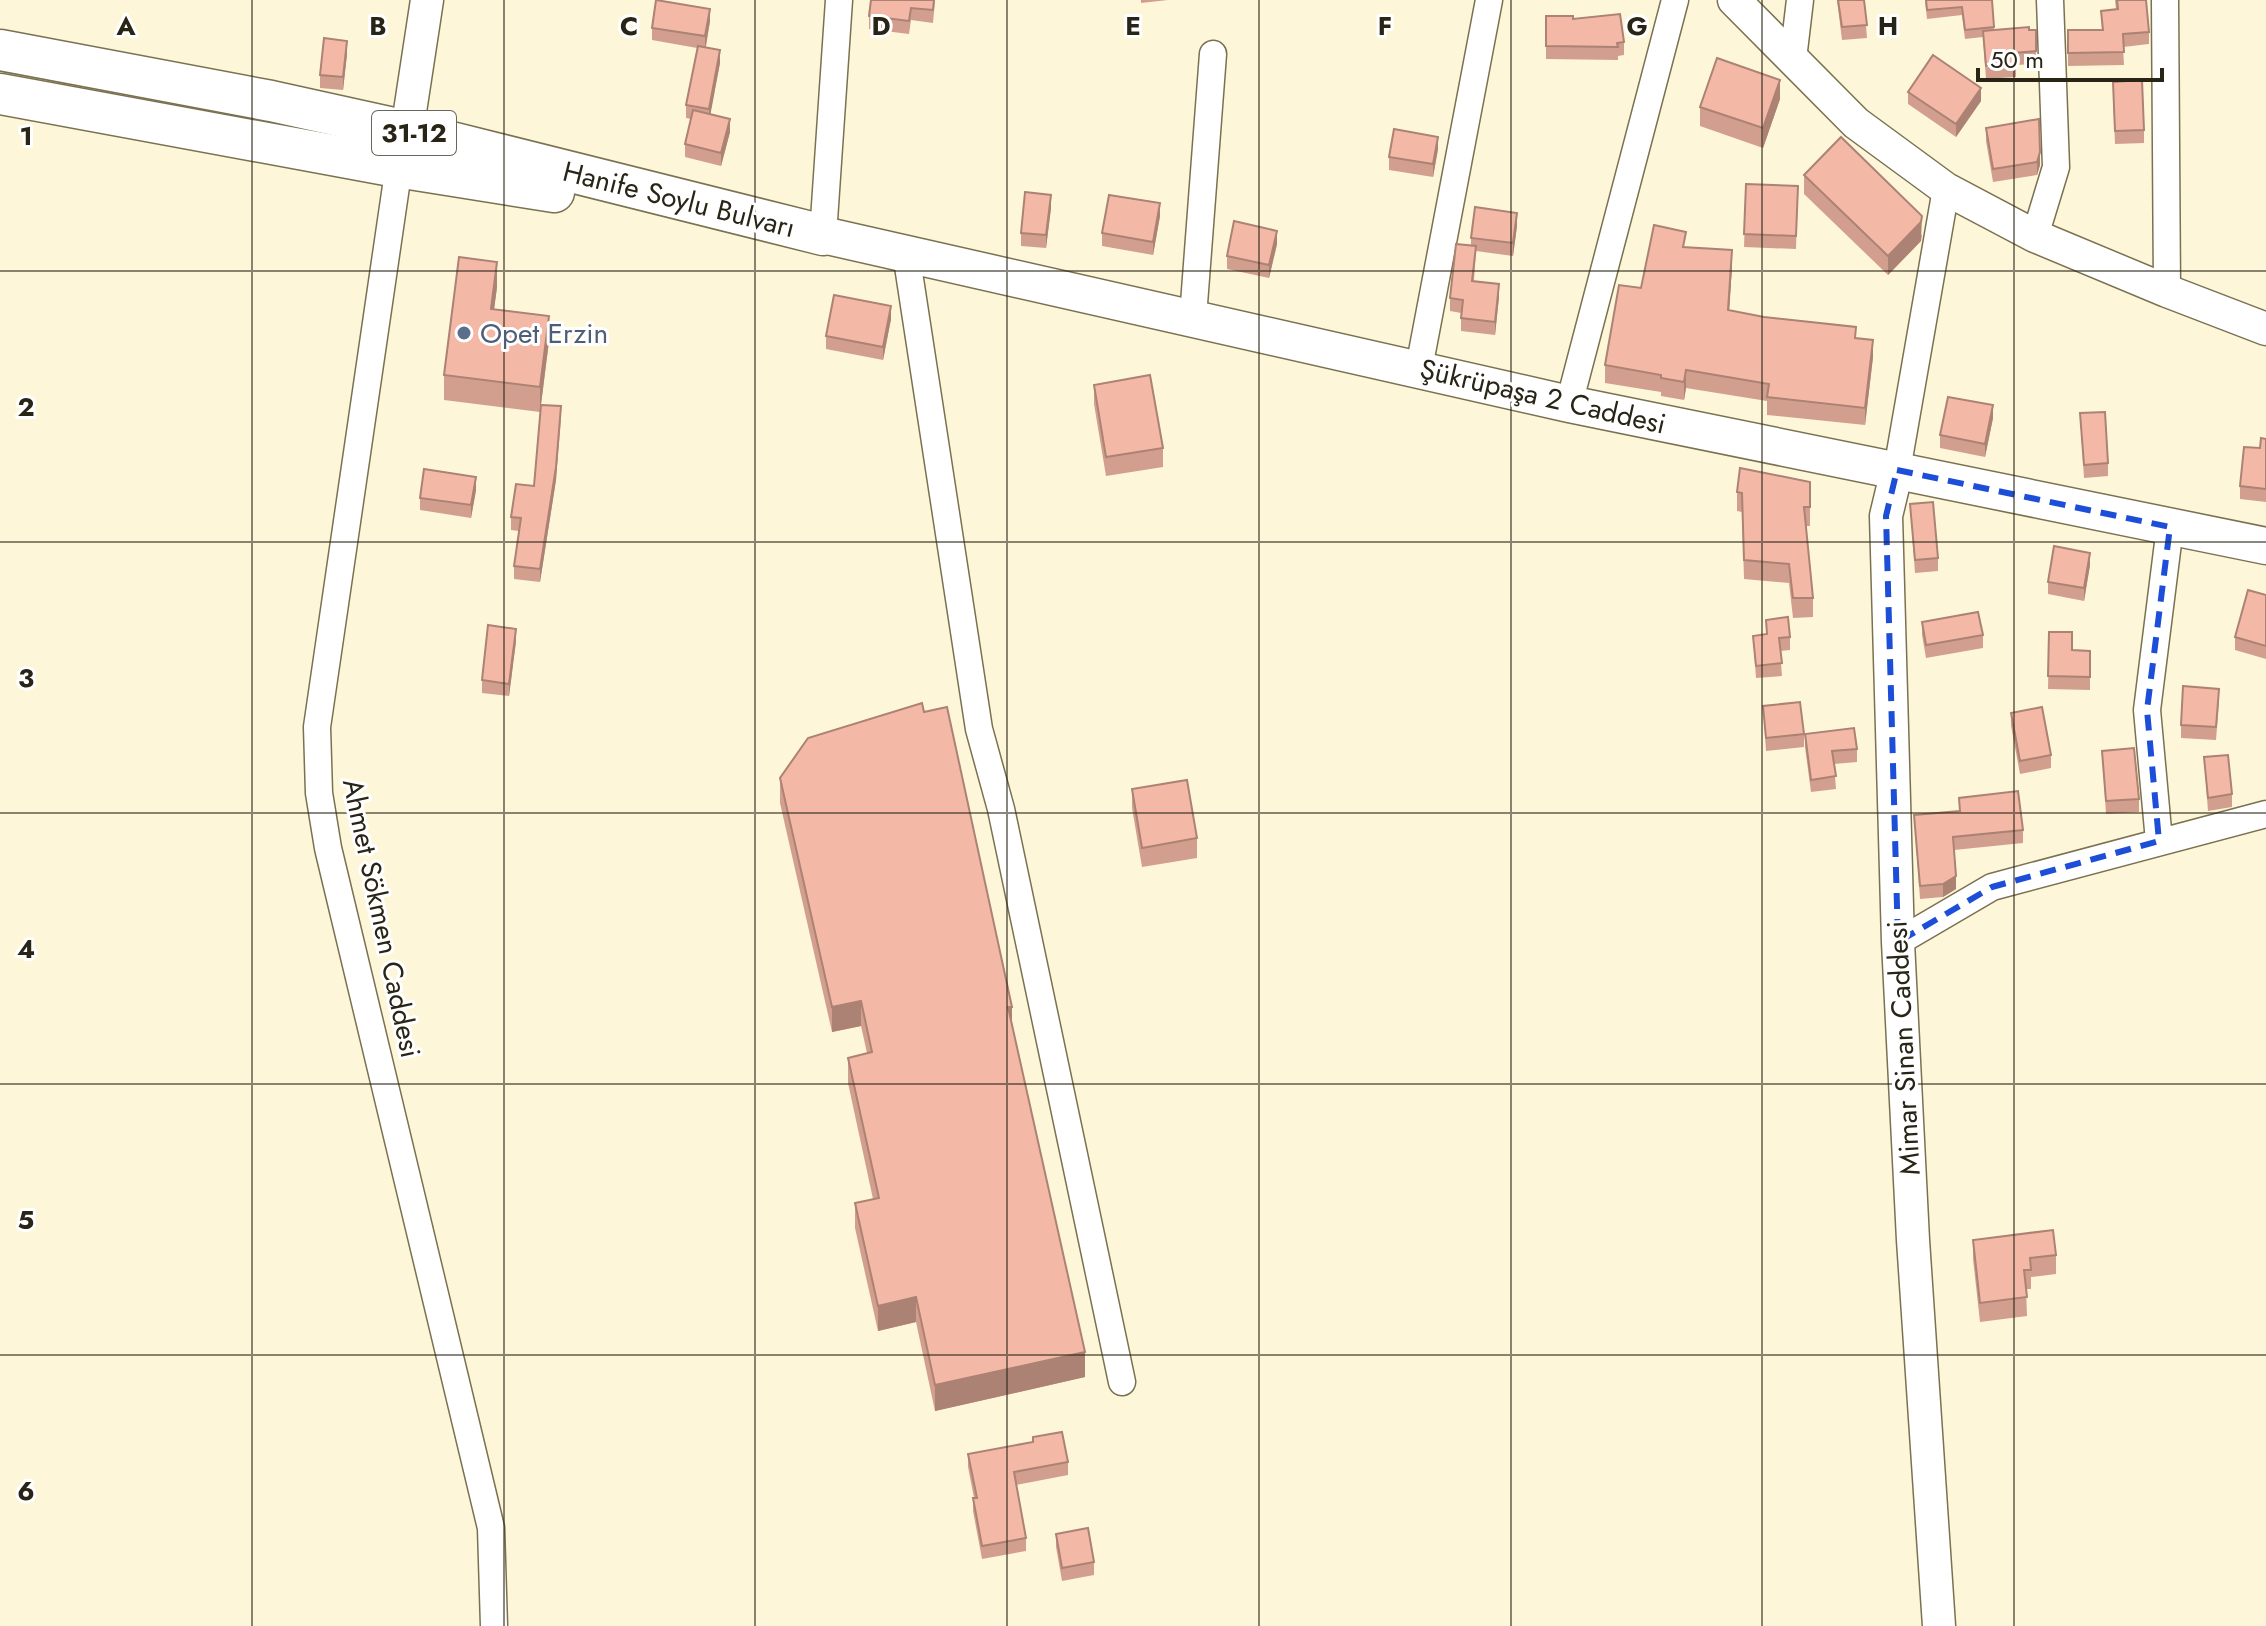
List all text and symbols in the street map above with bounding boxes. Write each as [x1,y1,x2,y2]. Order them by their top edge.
text: A [115,7,136,45]
text: B [369,7,387,45]
text: C [620,7,638,45]
text: D [871,7,891,45]
text: E [1125,7,1141,45]
text: F [1378,7,1392,45]
text: G [1626,7,1648,45]
text: H [1878,7,1898,45]
scale bar [1978,32,2162,82]
text: 50 m [1990,42,2044,77]
road number: 31-12 [372,111,456,155]
text: 1 [19,117,33,155]
street label: Hanife Soylu Bulvarı [559,151,799,248]
place label: Opet Erzin [480,313,608,354]
marker: Opet Erzin [455,324,473,342]
street label: Şükrüpaşa 2 Caddesi [1416,348,1670,445]
text: 2 [17,388,35,426]
text: 3 [18,659,34,697]
street label: Ahmet Sökmen Caddesi [332,775,431,1061]
street label: Mimar Sinan Caddesi [1876,920,1931,1176]
text: 4 [17,930,35,968]
text: 5 [18,1201,34,1239]
text: 6 [17,1472,35,1510]

